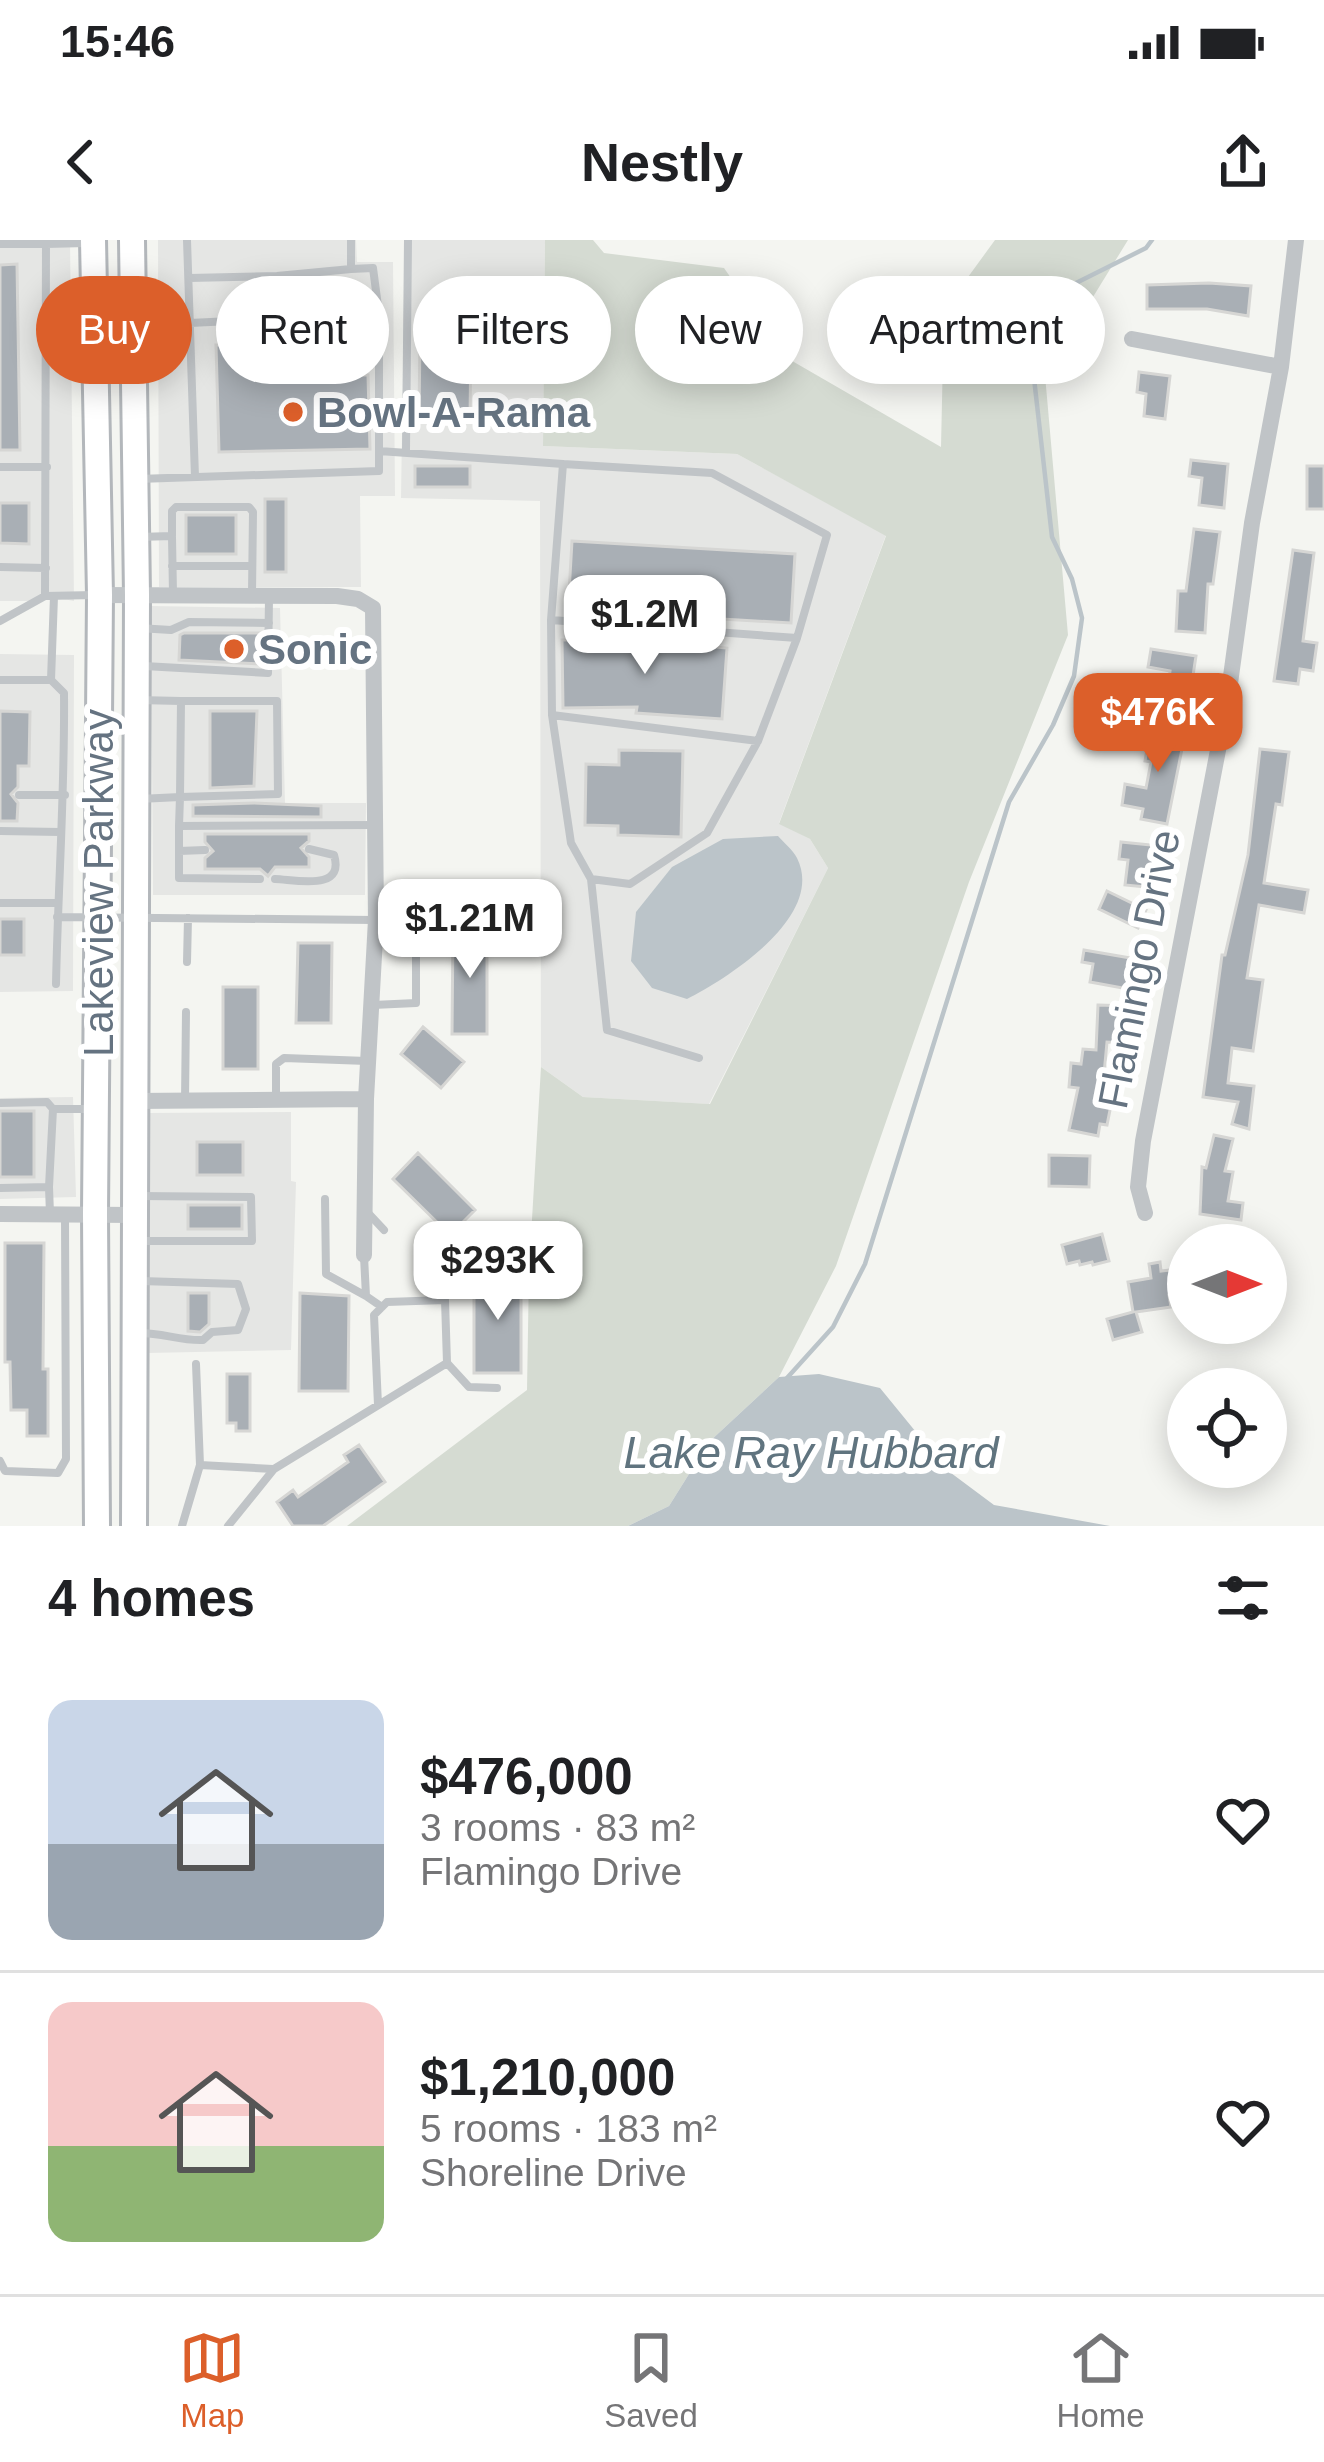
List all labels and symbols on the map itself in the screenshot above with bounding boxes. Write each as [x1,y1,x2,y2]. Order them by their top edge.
place label: Bowl-A-Rama [317,389,591,436]
marker: Bowl-A-Rama [280,399,306,425]
pin: $1.2M [561,575,729,677]
place label: Sonic [258,626,372,673]
marker: Sonic [221,636,247,662]
pin: $476K [1074,673,1242,775]
street label: Lakeview Parkway [75,709,122,1057]
street label: Flamingo Drive [1089,826,1189,1112]
pin: $1.21M [372,879,568,981]
pin: $293K [414,1221,582,1323]
north arrow [1167,1224,1287,1344]
water label: Lake Ray Hubbard [623,1427,1001,1478]

